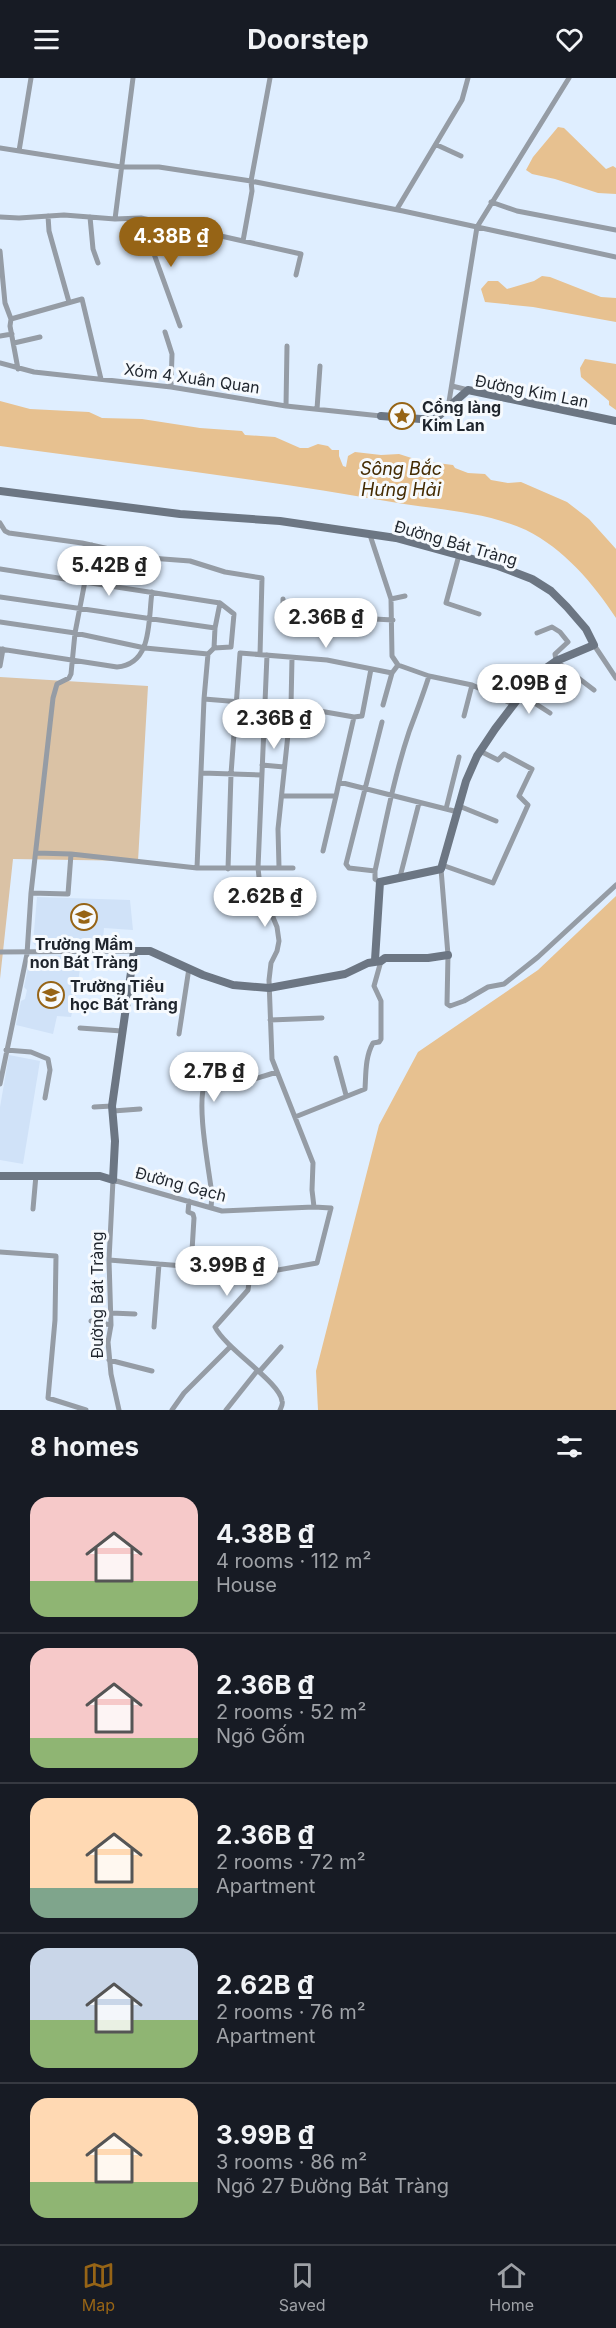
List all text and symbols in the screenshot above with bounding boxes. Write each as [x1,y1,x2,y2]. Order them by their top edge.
icon: menu [30,23,63,56]
text: Doorstep [247,23,369,56]
icon: heart [553,23,586,56]
pin: 4.38B ₫ [116,217,226,268]
text: 4.38B ₫ [133,224,209,248]
street label: Xóm 4 Xuân Quan [123,359,261,397]
street label: Đường Kim Lan [474,370,590,412]
place label: Cổng làng Kim Lan [422,397,501,435]
place icon: Cổng làng Kim Lan [387,401,417,431]
water label: Sông Bắc Hưng Hải [360,458,442,500]
street label: Đường Bát Tràng [392,516,520,570]
pin: 5.42B ₫ [54,546,164,597]
text: 5.42B ₫ [71,553,147,577]
pin: 2.36B ₫ [271,598,381,649]
text: 2.36B ₫ [288,605,364,629]
pin: 2.09B ₫ [474,664,584,715]
text: 2.09B ₫ [491,671,567,695]
pin: 2.36B ₫ [219,699,329,750]
text: 2.36B ₫ [236,706,312,730]
pin: 2.62B ₫ [210,877,320,928]
text: 2.62B ₫ [228,884,302,908]
school or university icon: Trường Mầm non Bát Tràng [69,902,99,932]
place label: Trường Mầm non Bát Tràng [30,934,138,972]
place label: Trường Tiểu học Bát Tràng [70,976,178,1014]
school or university icon: Trường Tiểu học Bát Tràng [36,980,66,1010]
pin: 2.7B ₫ [165,1052,263,1103]
text: 2.7B ₫ [184,1059,244,1083]
street label: Đường Gạch [133,1162,229,1206]
street label: Đường Bát Tràng [87,1231,107,1359]
pin: 3.99B ₫ [172,1246,282,1297]
text: 3.99B ₫ [189,1253,265,1277]
icon: filters [553,1430,586,1463]
text: 8 homes [30,1431,139,1462]
text: 4.38B ₫ [216,1518,314,1549]
icon: home [78,1521,150,1593]
text: 4 rooms · 112 m² [216,1549,371,1573]
text: House [216,1573,277,1597]
text: 2.36B ₫ [216,1669,314,1700]
icon: home [78,1672,150,1744]
text: 2 rooms · 52 m² [216,1700,366,1724]
text: Ngõ Gốm [216,1724,305,1748]
text: 2.36B ₫ [216,1819,314,1850]
icon: home [78,1822,150,1894]
text: 2 rooms · 72 m² [216,1850,366,1874]
text: Apartment [216,1874,315,1898]
text: 2.62B ₫ [216,1969,313,2000]
icon: home [78,1972,150,2044]
text: 2 rooms · 76 m² [216,2000,365,2024]
text: Apartment [216,2024,315,2048]
text: 3.99B ₫ [216,2119,314,2150]
icon: home [78,2122,150,2194]
text: 3 rooms · 86 m² [216,2150,367,2174]
text: Ngõ 27 Đường Bát Tràng [216,2174,449,2198]
tab: Map [82,2259,115,2315]
tab: Saved [279,2259,326,2315]
tab: Home [489,2259,534,2315]

